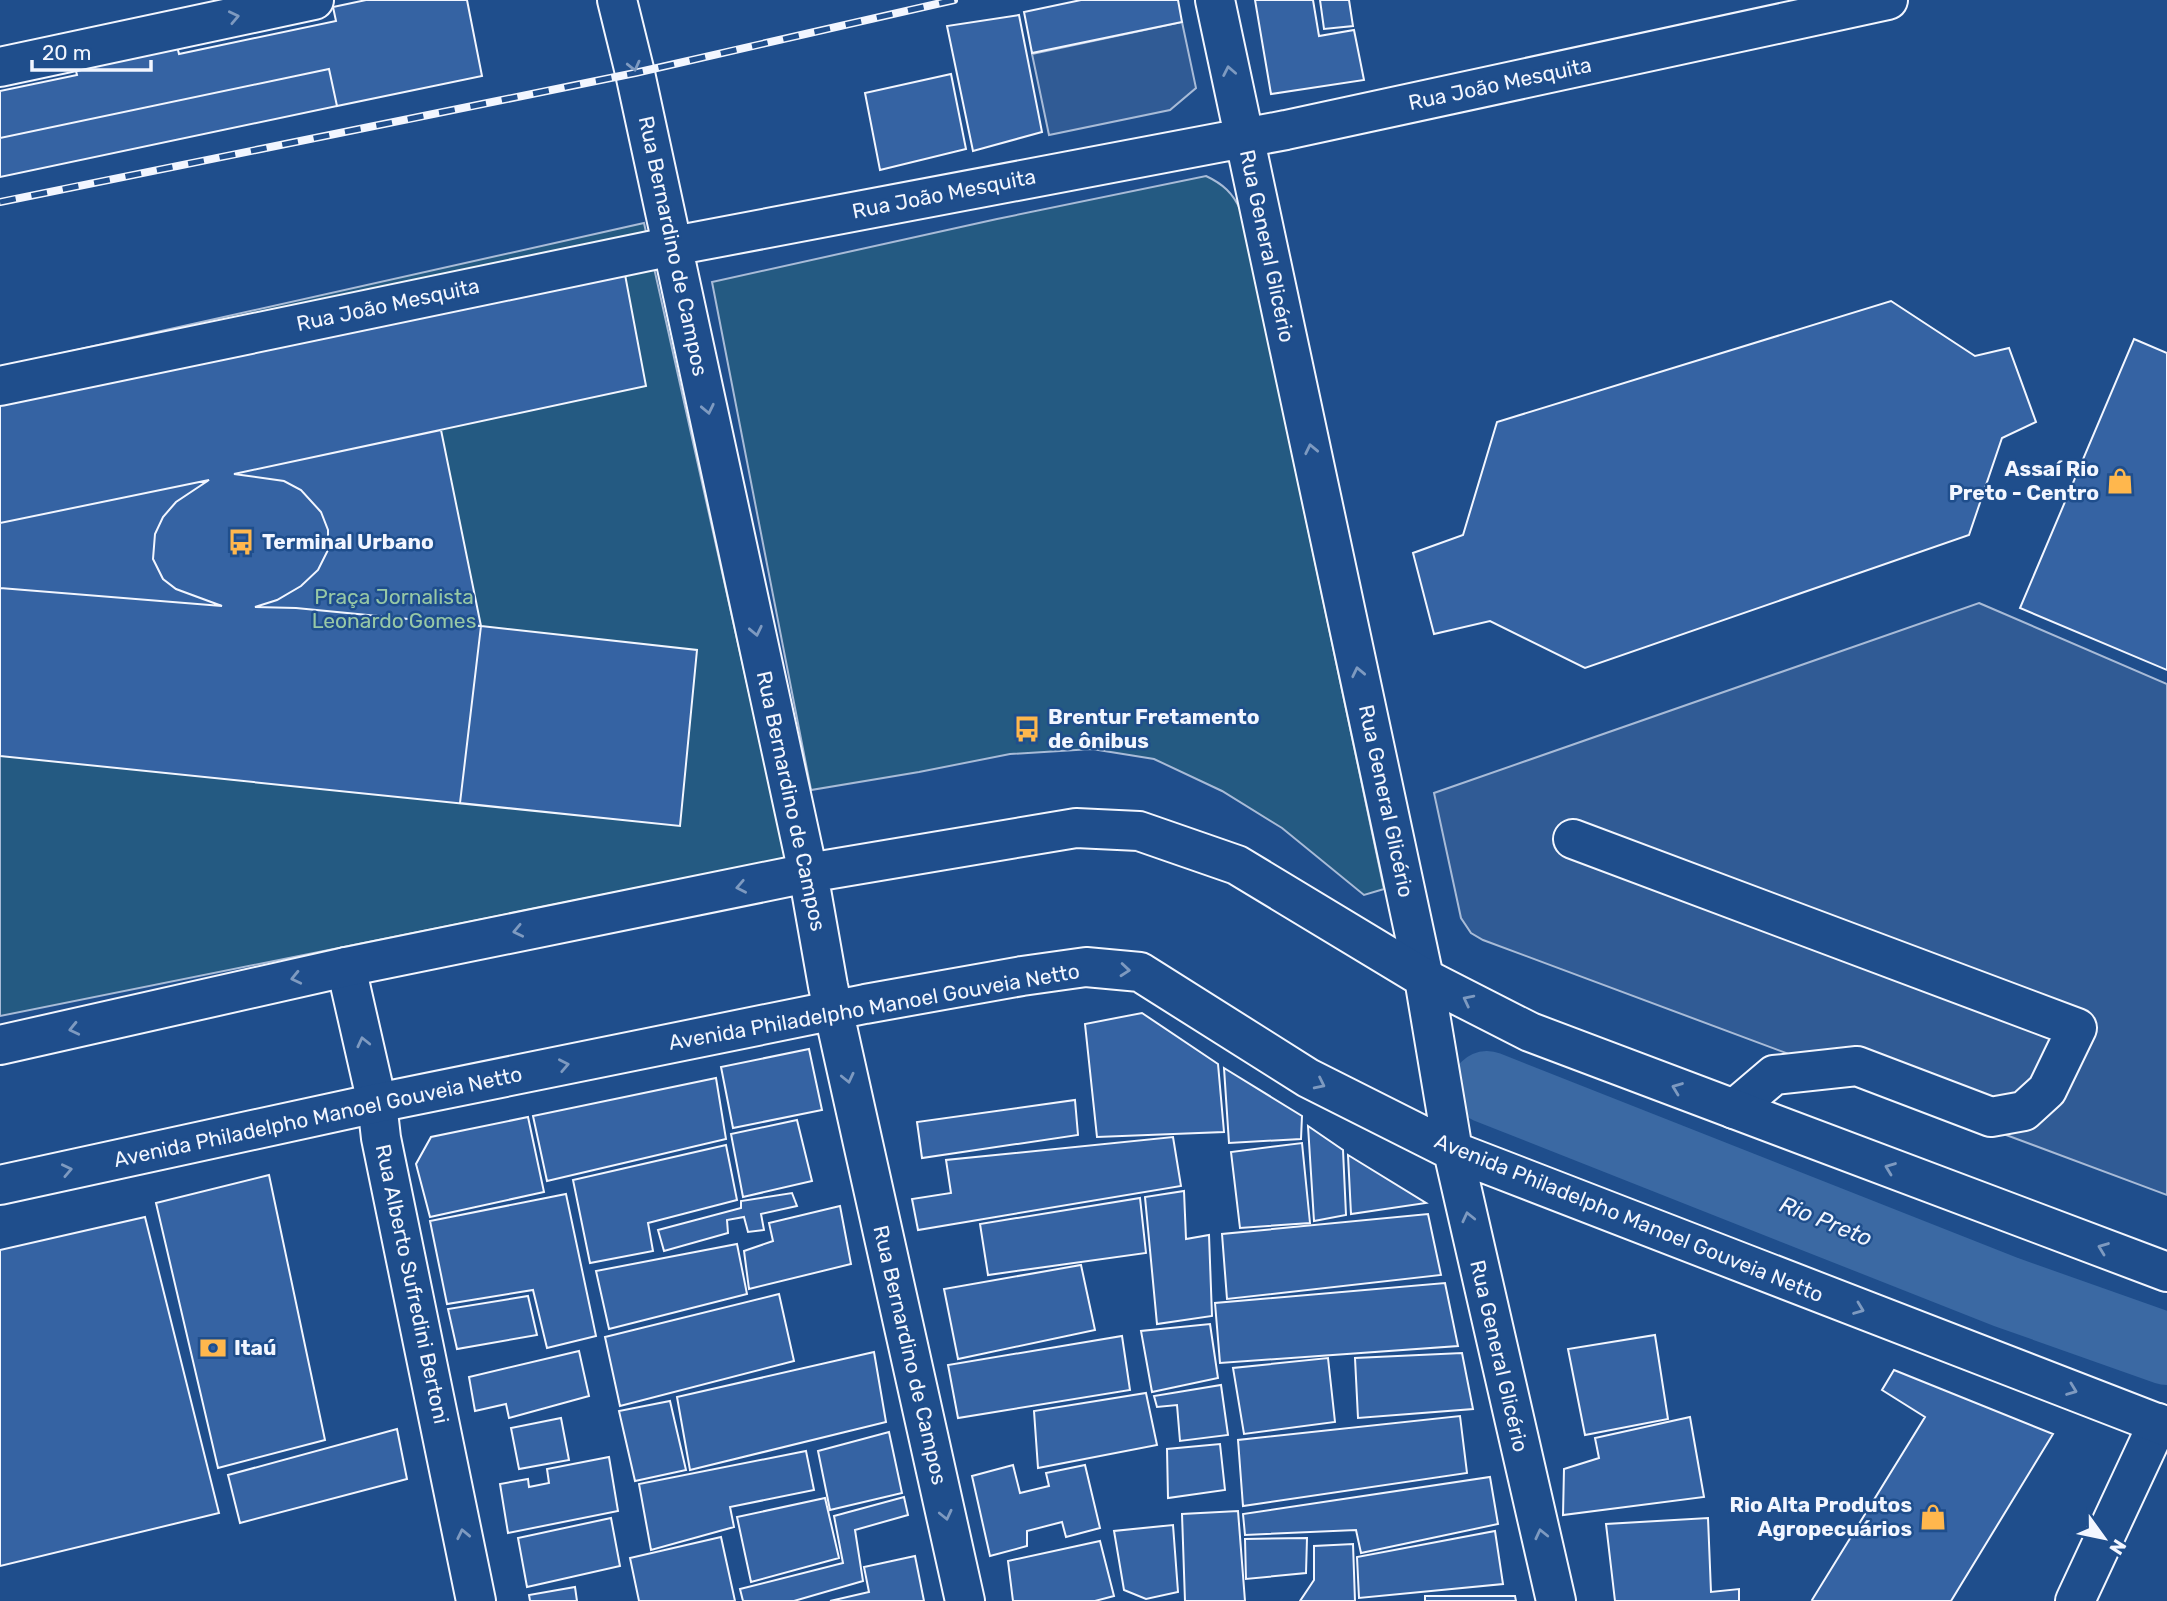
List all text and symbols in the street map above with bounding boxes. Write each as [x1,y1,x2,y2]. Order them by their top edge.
one-way arrow [228,11,240,26]
scale bar [32,28,150,72]
text: 20 m [42,40,91,65]
street label: Rua João Mesquita [1406,52,1594,115]
one-way arrow [626,60,640,72]
one-way arrow [1222,65,1237,77]
street label: Rua Bernardino de Campos [634,113,713,378]
street label: Rua General Glicério [1235,147,1300,344]
street label: Rua João Mesquita [850,163,1038,224]
street label: Rua João Mesquita [294,273,482,336]
one-way arrow [700,403,715,415]
one-way arrow [1304,443,1319,455]
place label: Assaí Rio Preto - Centro [1949,456,2099,505]
shop icon: Assaí Rio Preto - Centro [2105,466,2135,496]
bus stop icon: Terminal Urbano [226,527,256,557]
place label: Terminal Urbano [262,529,434,554]
park label: Praça Jornalista Leonardo Gomes [312,584,476,633]
one-way arrow [747,625,762,637]
one-way arrow [1352,666,1367,678]
street label: Rua Bernardino de Campos [752,668,831,933]
street label: Rua General Glicério [1354,702,1419,899]
place label: Brentur Fretamento de ônibus [1048,704,1260,753]
bus stop icon: Brentur Fretamento de ônibus [1012,714,1042,744]
one-way arrow [735,878,747,893]
one-way arrow [512,923,524,938]
street label: Avenida Philadelpho Manoel Gouveia Netto [666,958,1081,1055]
one-way arrow [1119,963,1131,978]
one-way arrow [290,970,302,985]
one-way arrow [1463,995,1475,1009]
one-way arrow [68,1020,80,1035]
one-way arrow [357,1036,371,1048]
one-way arrow [558,1059,570,1074]
street label: Avenida Philadelpho Manoel Gouveia Netto [111,1061,524,1172]
one-way arrow [839,1072,854,1084]
one-way arrow [1313,1076,1325,1090]
one-way arrow [1672,1082,1684,1096]
street label: Avenida Philadelpho Manoel Gouveia Netto [1431,1128,1827,1307]
street label: Rua Alberto Sufredini Bertoni [371,1142,454,1426]
one-way arrow [1885,1162,1897,1176]
one-way arrow [61,1164,73,1179]
water label: Rio Preto [1775,1190,1877,1252]
one-way arrow [1461,1211,1476,1223]
street label: Rua Bernardino de Campos [868,1223,953,1487]
one-way arrow [2098,1242,2110,1256]
street label: Rua General Glicério [1465,1257,1534,1454]
one-way arrow [1853,1300,1865,1314]
bank icon: Itaú [198,1333,228,1363]
place label: Itaú [234,1335,276,1360]
one-way arrow [2065,1382,2077,1396]
place label: Rio Alta Produtos Agropecuários [1730,1492,1912,1541]
shop icon: Rio Alta Produtos Agropecuários [1918,1502,1948,1532]
north arrow [2069,1503,2139,1573]
one-way arrow [937,1509,952,1521]
one-way arrow [456,1528,471,1540]
one-way arrow [1534,1529,1549,1541]
text: N [2104,1535,2131,1559]

